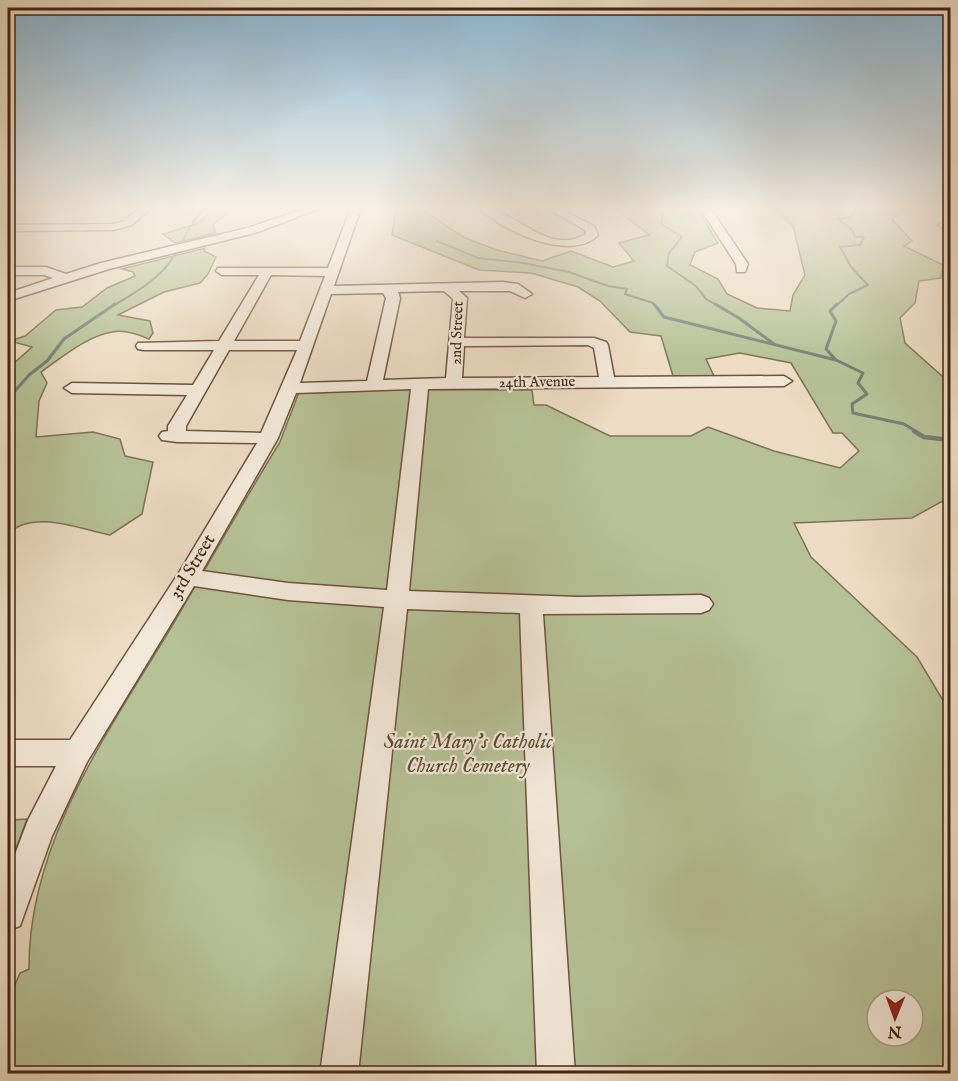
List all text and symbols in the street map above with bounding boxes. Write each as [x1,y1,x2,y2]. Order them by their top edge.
street label: 2nd Street [446,301,468,365]
street label: 24th Avenue [499,372,576,392]
street label: 3rd Street [165,530,221,604]
park label: Saint Mary's Catholic Church Cemetery [383,729,553,780]
north arrow [865,988,925,1048]
text: N [888,1021,903,1041]

